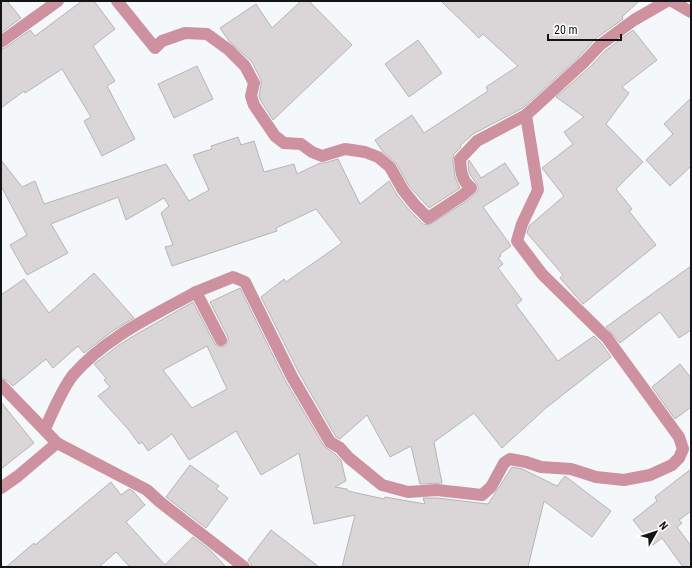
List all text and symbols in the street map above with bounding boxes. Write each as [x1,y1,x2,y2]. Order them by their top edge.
scale bar [548,16,621,42]
text: 20 m [554,23,578,37]
north arrow [636,512,676,552]
text: N [656,519,671,533]

